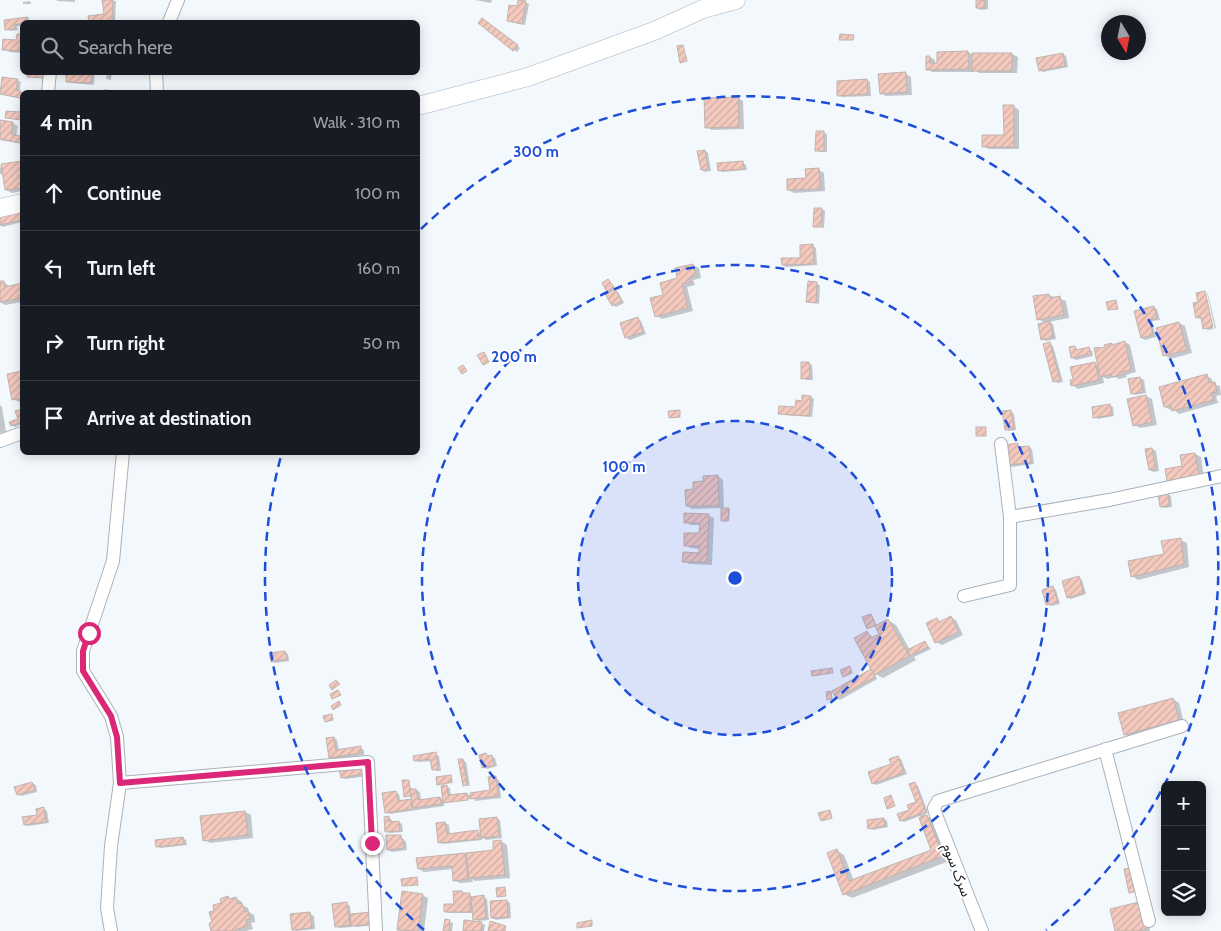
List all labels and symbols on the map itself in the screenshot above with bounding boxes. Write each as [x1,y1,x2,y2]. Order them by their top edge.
north arrow [1101,15,1146,60]
text: 300 m [513,143,559,161]
text: 200 m [491,348,537,366]
text: 100 m [602,458,646,476]
centre of rings [726,569,744,587]
route start [78,622,101,645]
route end [361,832,384,855]
street label: سرک سوم [937,841,975,900]

